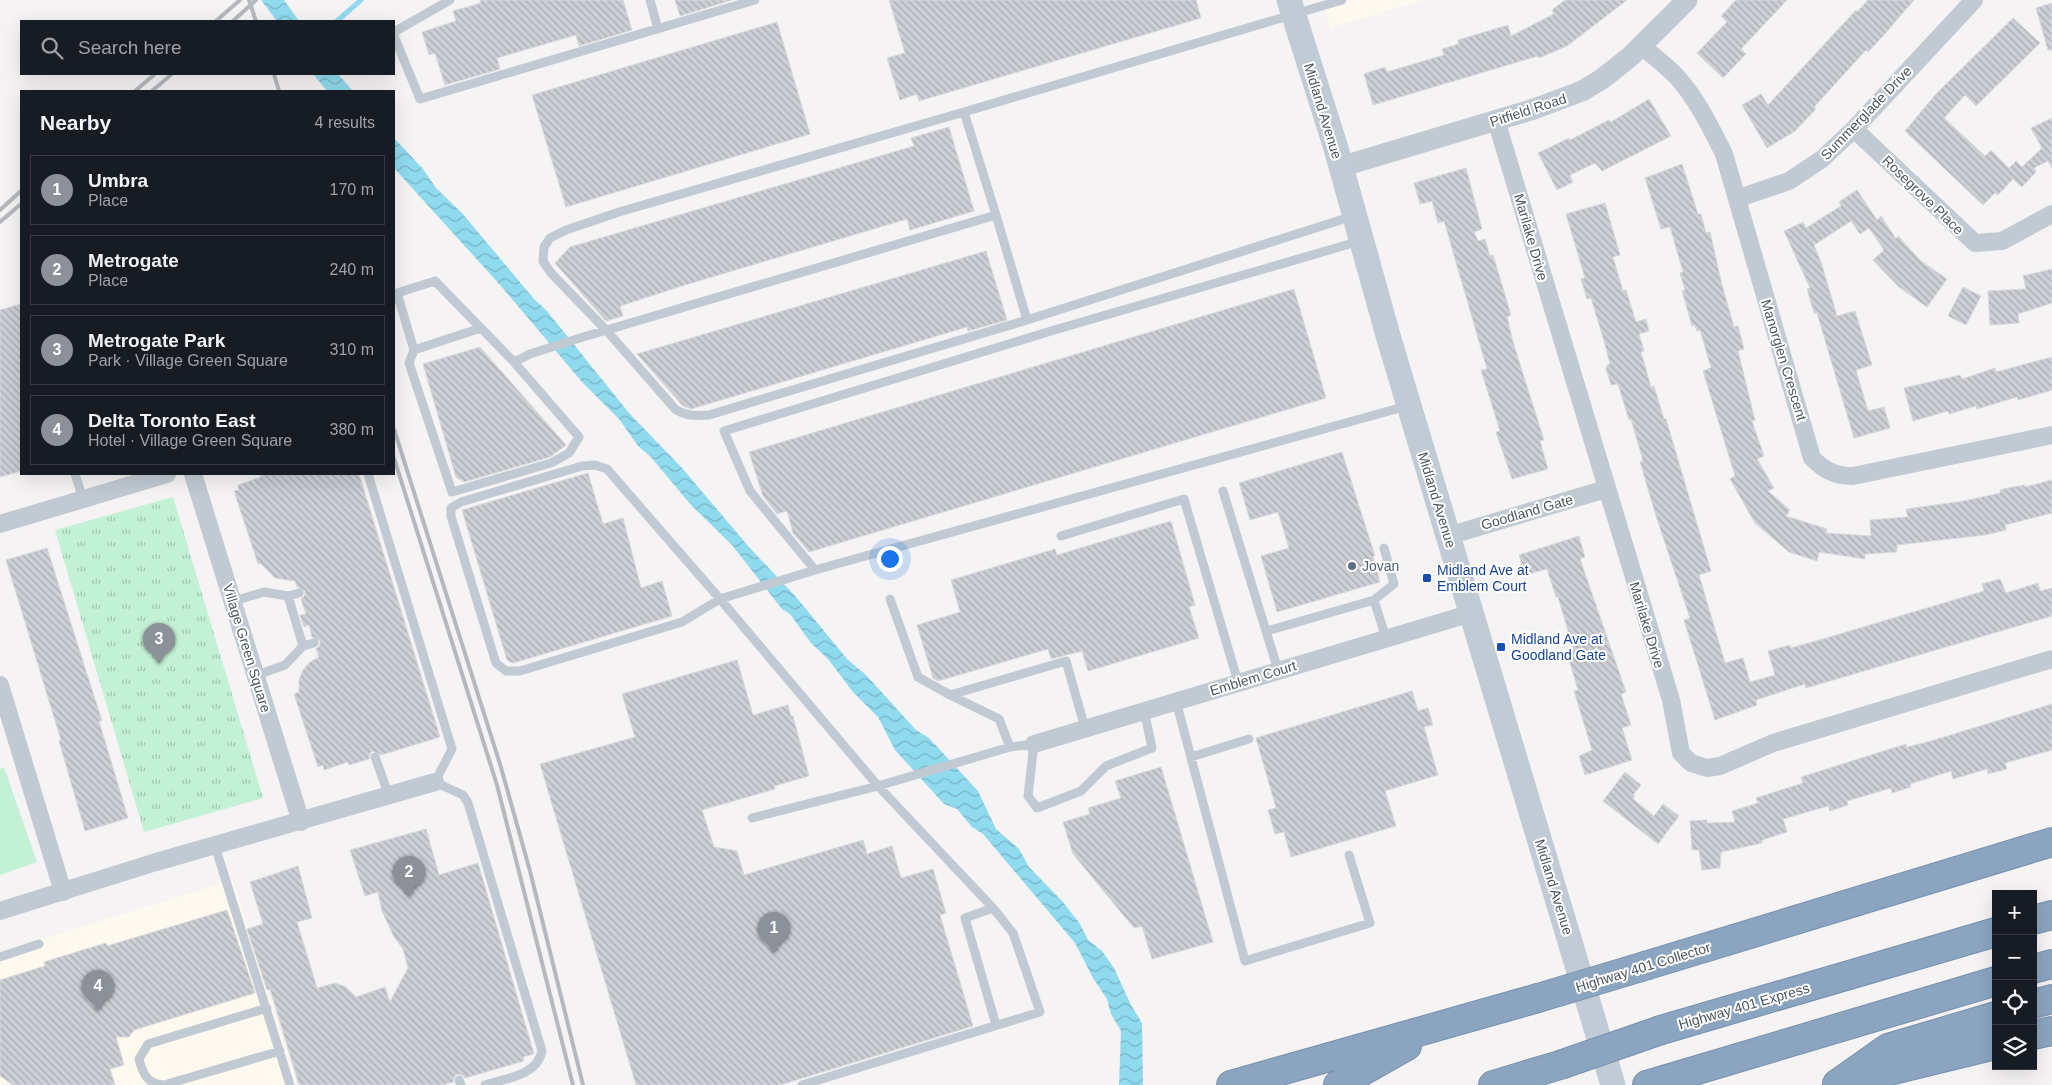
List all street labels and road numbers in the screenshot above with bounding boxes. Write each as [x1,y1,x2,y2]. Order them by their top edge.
street label: Midland Avenue [1301,61,1345,161]
street label: Summerglade Drive [1817,63,1915,163]
street label: Pitfield Road [1488,90,1568,130]
street label: Rosegrove Place [1879,152,1967,238]
street label: Marilake Drive [1511,192,1551,282]
street label: Manorglen Crescent [1758,297,1810,423]
street label: Midland Avenue [1415,450,1459,550]
street label: Goodland Gate [1479,491,1575,533]
street label: Marilake Drive [1626,580,1668,670]
street label: Village Green Square [220,582,274,714]
street label: Emblem Court [1208,657,1298,699]
street label: Midland Avenue [1532,837,1576,937]
street label: Highway 401 Collector [1574,939,1713,995]
street label: Highway 401 Express [1677,980,1811,1032]

